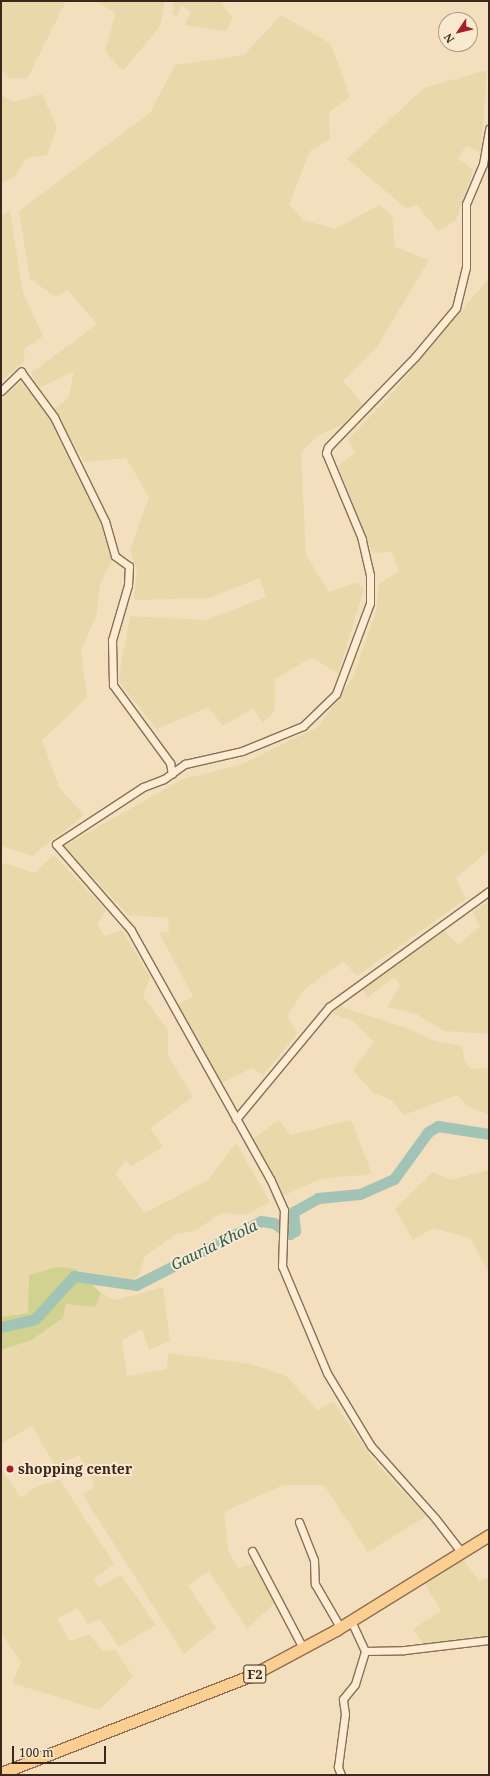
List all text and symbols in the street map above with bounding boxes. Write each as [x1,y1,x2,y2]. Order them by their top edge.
north arrow [438,12,478,52]
text: N [440,31,457,46]
water label: Gauria Khola [168,1216,260,1274]
place label: shopping center [18,1461,132,1477]
marker: shopping center [5,1464,15,1474]
road number: F2 [243,1663,267,1685]
scale bar [14,1738,108,1764]
text: 100 m [19,1744,54,1761]

